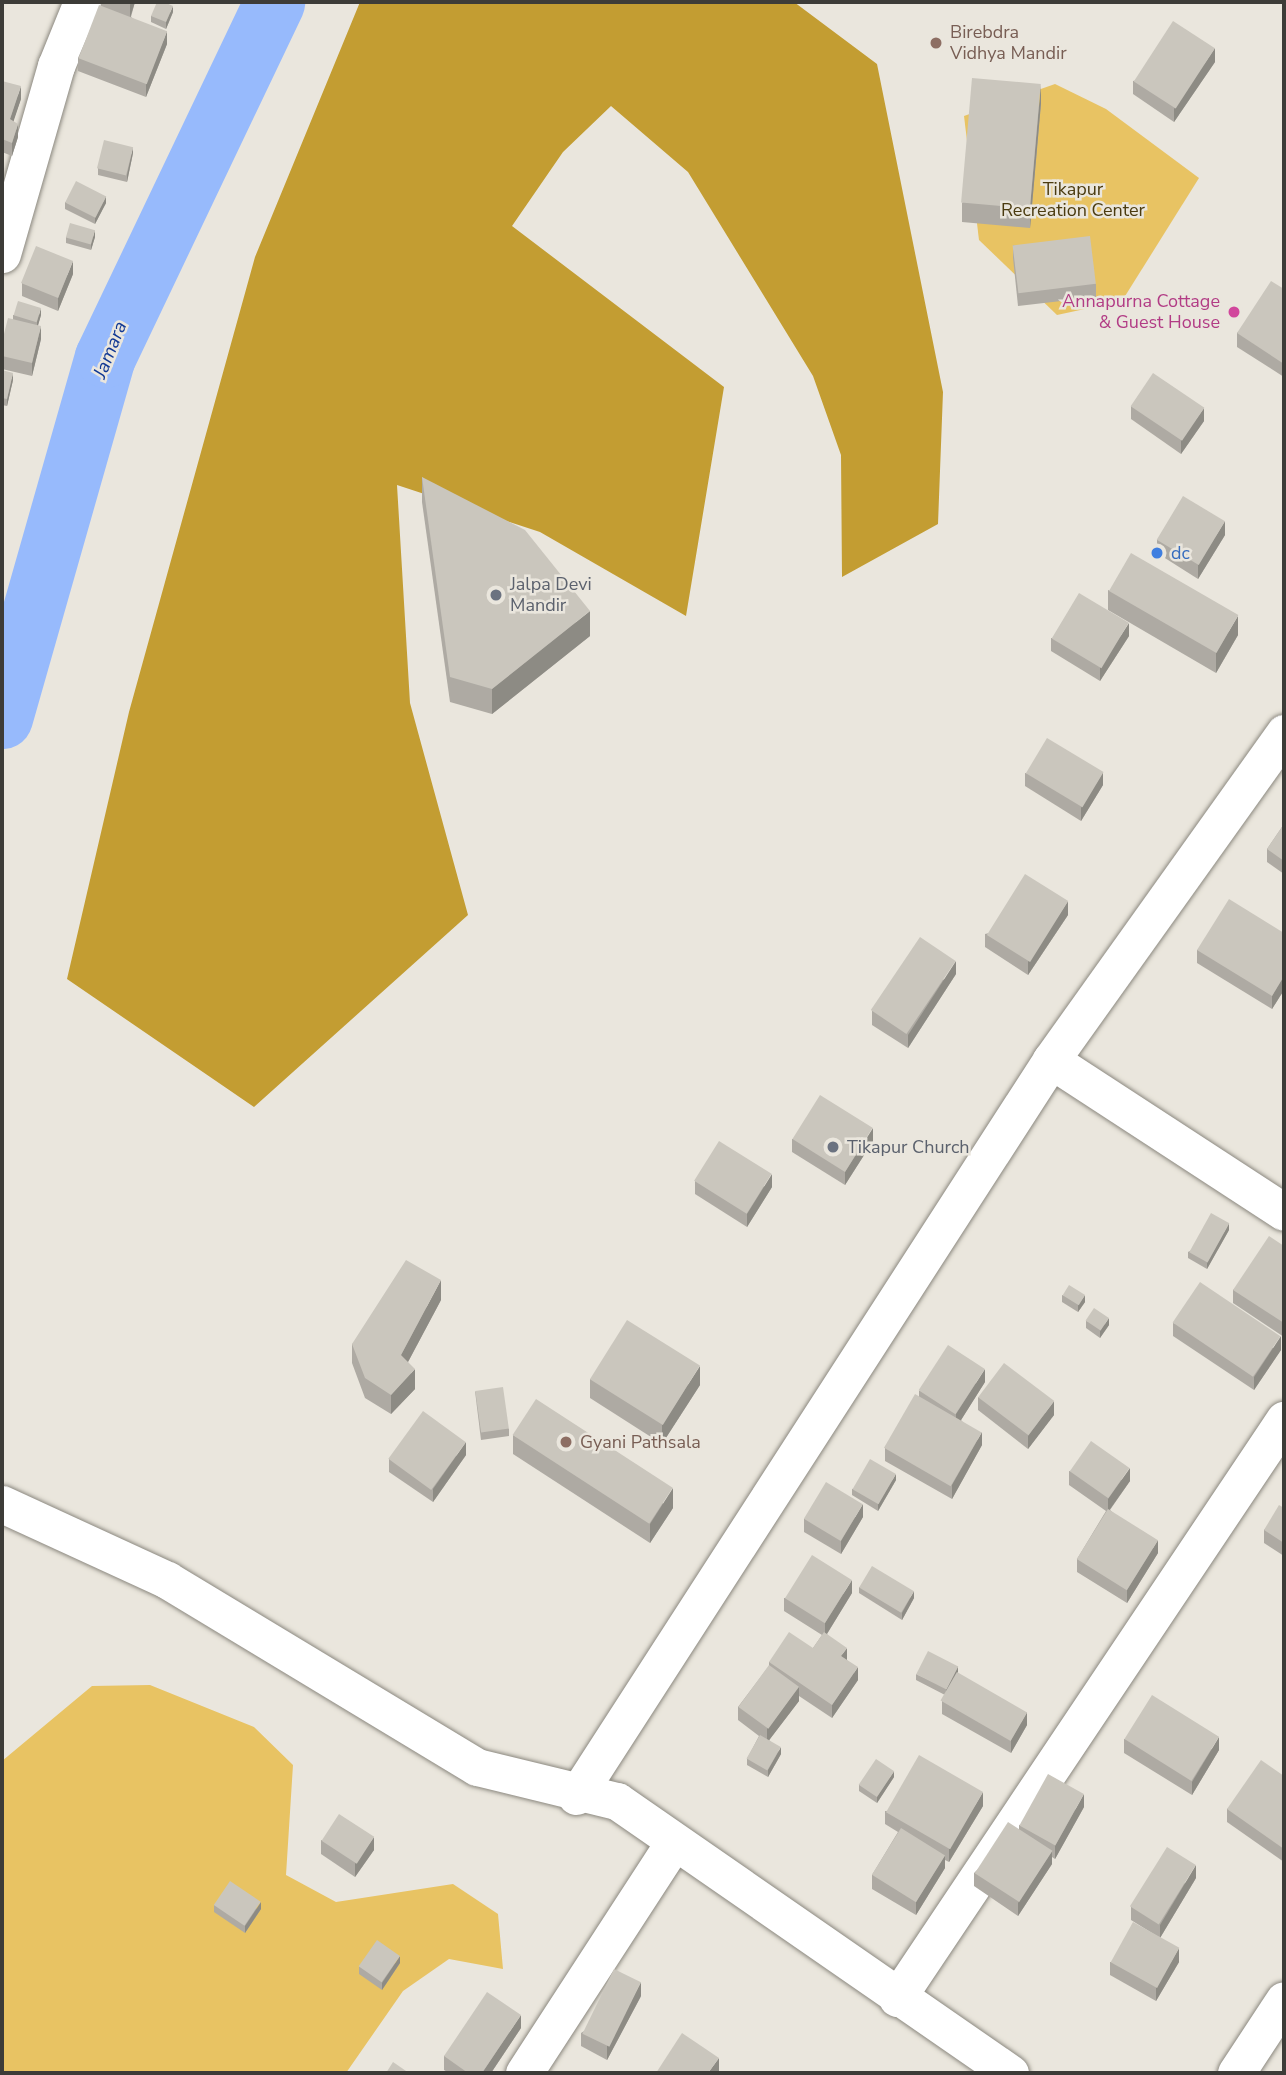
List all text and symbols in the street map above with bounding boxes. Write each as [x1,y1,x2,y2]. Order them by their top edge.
place label: Birebdra Vidhya Mandir [950,22,1067,64]
marker: Birebdra Vidhya Mandir [928,35,944,51]
park label: Tikapur Recreation Center [1001,179,1145,222]
place label: Annapurna Cottage & Guest House [1062,291,1220,334]
marker: Annapurna Cottage & Guest House [1226,304,1242,320]
water label: Jamara [89,318,133,382]
place label: dc [1171,542,1190,564]
marker: dc [1149,545,1165,561]
place label: Jalpa Devi Mandir [510,574,592,616]
marker: Jalpa Devi Mandir [488,587,504,603]
place label: Tikapur Church [847,1136,969,1158]
marker: Tikapur Church [825,1139,841,1155]
place label: Gyani Pathsala [580,1431,701,1453]
marker: Gyani Pathsala [558,1434,574,1450]

